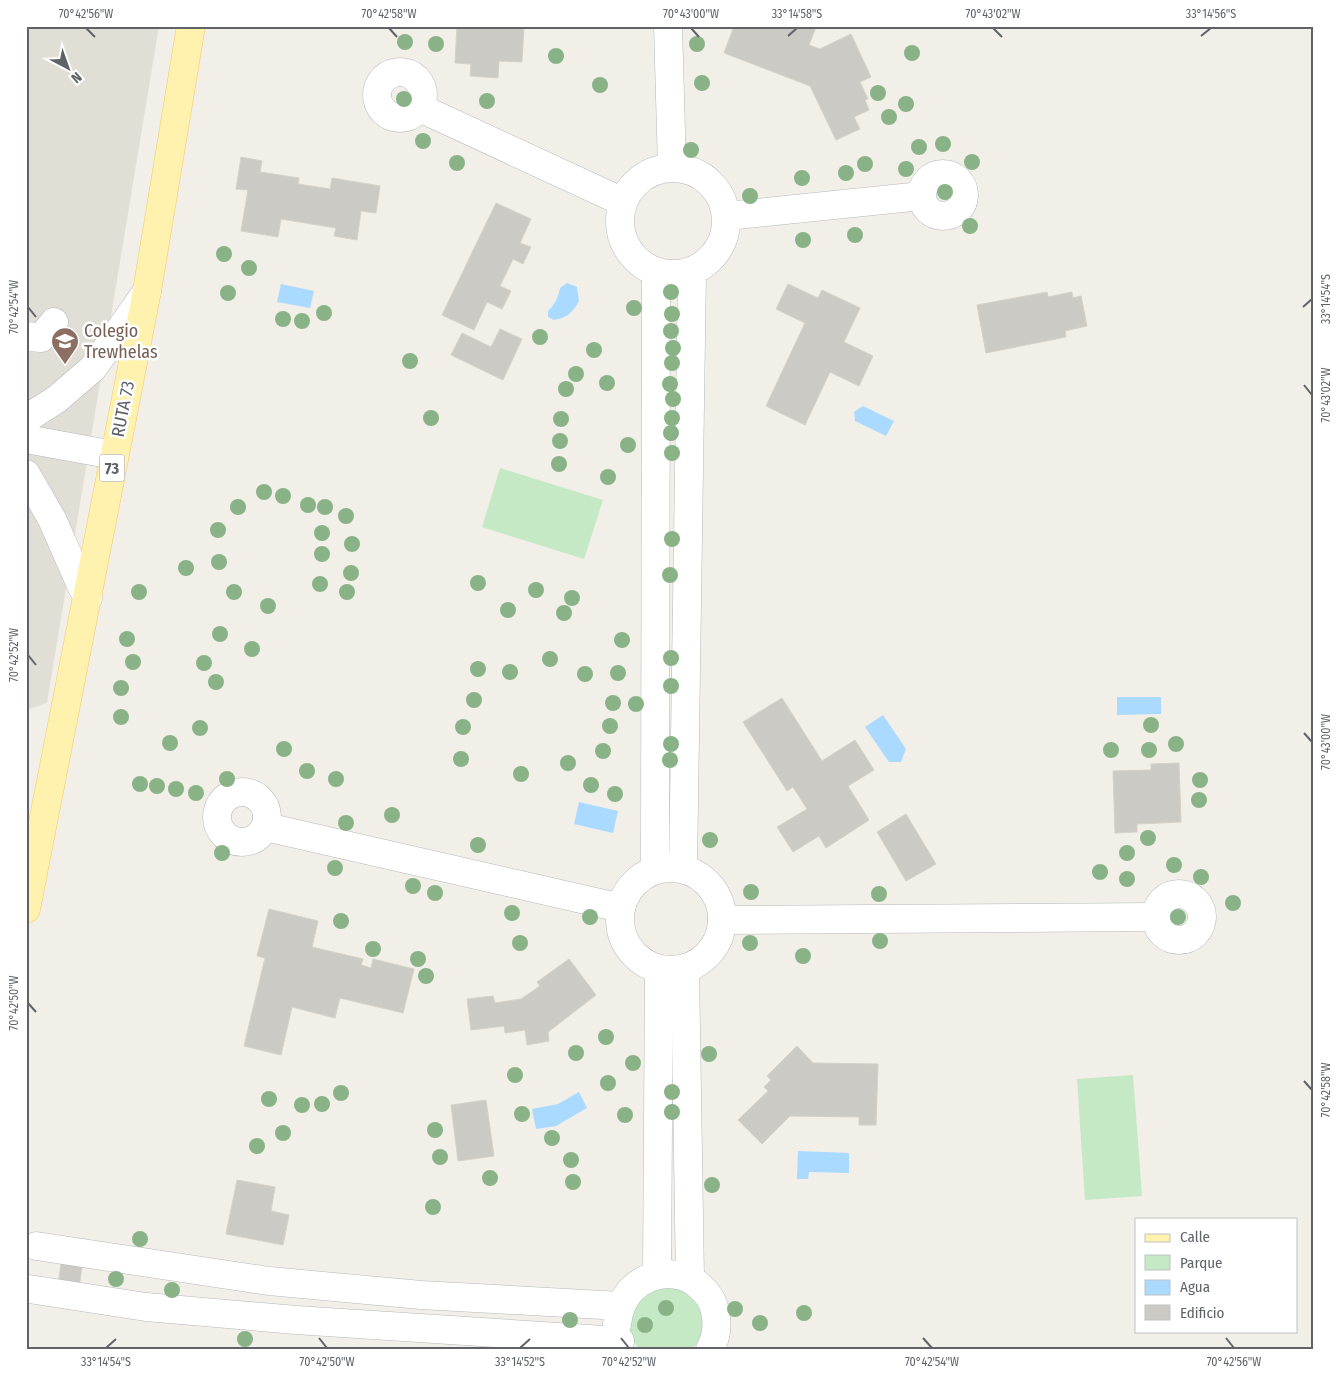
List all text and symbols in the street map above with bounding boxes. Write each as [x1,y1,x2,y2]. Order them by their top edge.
text: 70°42'56"W [59,7,113,21]
text: 70°42'58"W [362,7,416,21]
text: 70°43'00"W [663,7,719,21]
text: 33°14'58"S [772,7,822,21]
text: 70°43'02"W [966,7,1020,21]
text: 33°14'56"S [1186,7,1236,21]
north arrow [42,42,92,92]
text: N [67,68,85,87]
text: 33°14'54"S [1319,274,1333,324]
text: 70°42'54"W [7,280,21,334]
place label: Colegio Trewhelas [84,320,158,363]
school or university icon: Colegio Trewhelas [50,326,80,365]
text: 70°43'02"W [1319,368,1333,422]
street label: RUTA 73 [107,379,139,439]
road number: 73 [100,454,124,482]
text: 70°42'52"W [7,628,21,682]
text: 70°43'00"W [1319,714,1333,770]
text: 70°42'50"W [7,975,21,1031]
text: 70°42'58"W [1319,1063,1333,1117]
legend [1135,1218,1298,1332]
text: Calle [1180,1228,1210,1246]
text: Parque [1180,1254,1223,1272]
text: Agua [1180,1278,1210,1296]
text: Edificio [1180,1304,1225,1322]
text: 33°14'54"S [81,1355,131,1369]
text: 70°42'50"W [299,1355,355,1369]
text: 33°14'52"S [495,1355,545,1369]
text: 70°42'52"W [602,1355,656,1369]
text: 70°42'54"W [905,1355,959,1369]
text: 70°42'56"W [1207,1355,1261,1369]

